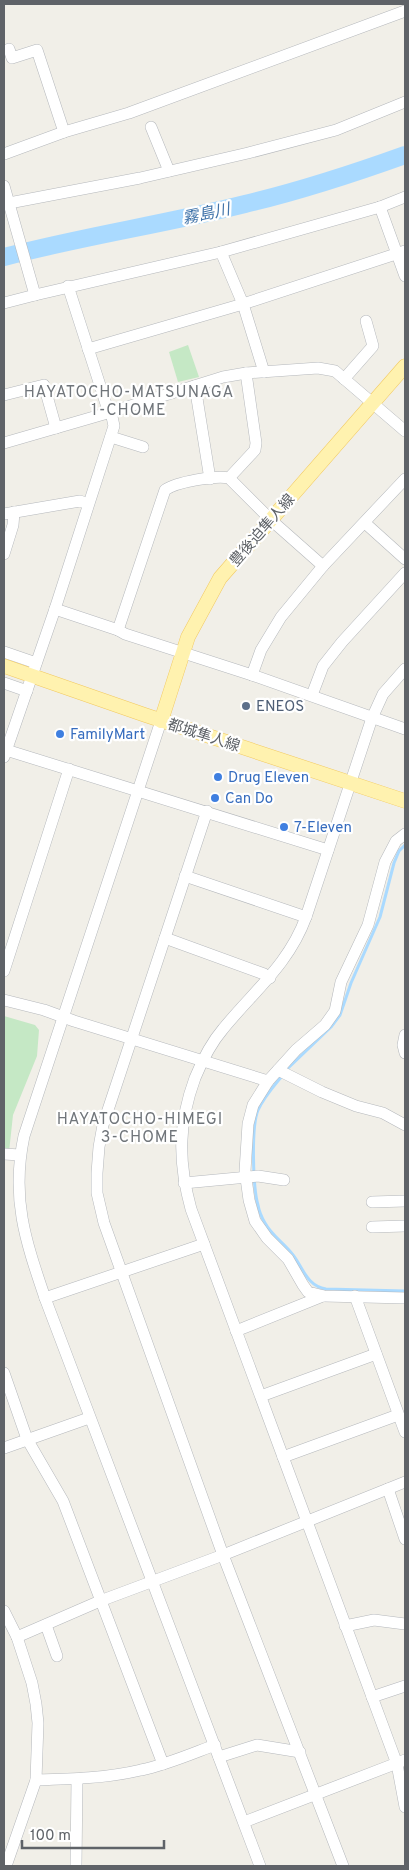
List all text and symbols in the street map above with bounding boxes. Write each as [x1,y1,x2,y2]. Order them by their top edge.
water label: 霧島川 [181,200,234,230]
district label: HAYATOCHO-MATSUNAGA 1-CHOME [24,383,234,421]
street label: 豊後迫隼人線 [226,491,300,571]
place label: ENEOS [256,698,304,717]
marker: ENEOS [240,700,252,712]
street label: 都城隼人線 [165,716,242,757]
place label: FamilyMart [70,726,145,745]
marker: FamilyMart [54,728,66,740]
place label: Drug Eleven [228,769,309,788]
marker: Drug Eleven [212,771,224,783]
place label: Can Do [225,790,273,809]
marker: Can Do [209,792,221,804]
place label: 7-Eleven [294,819,352,838]
marker: 7-Eleven [278,821,290,833]
district label: HAYATOCHO-HIMEGI 3-CHOME [57,1110,223,1148]
scale bar [22,1818,165,1850]
text: 100 m [30,1827,71,1846]

